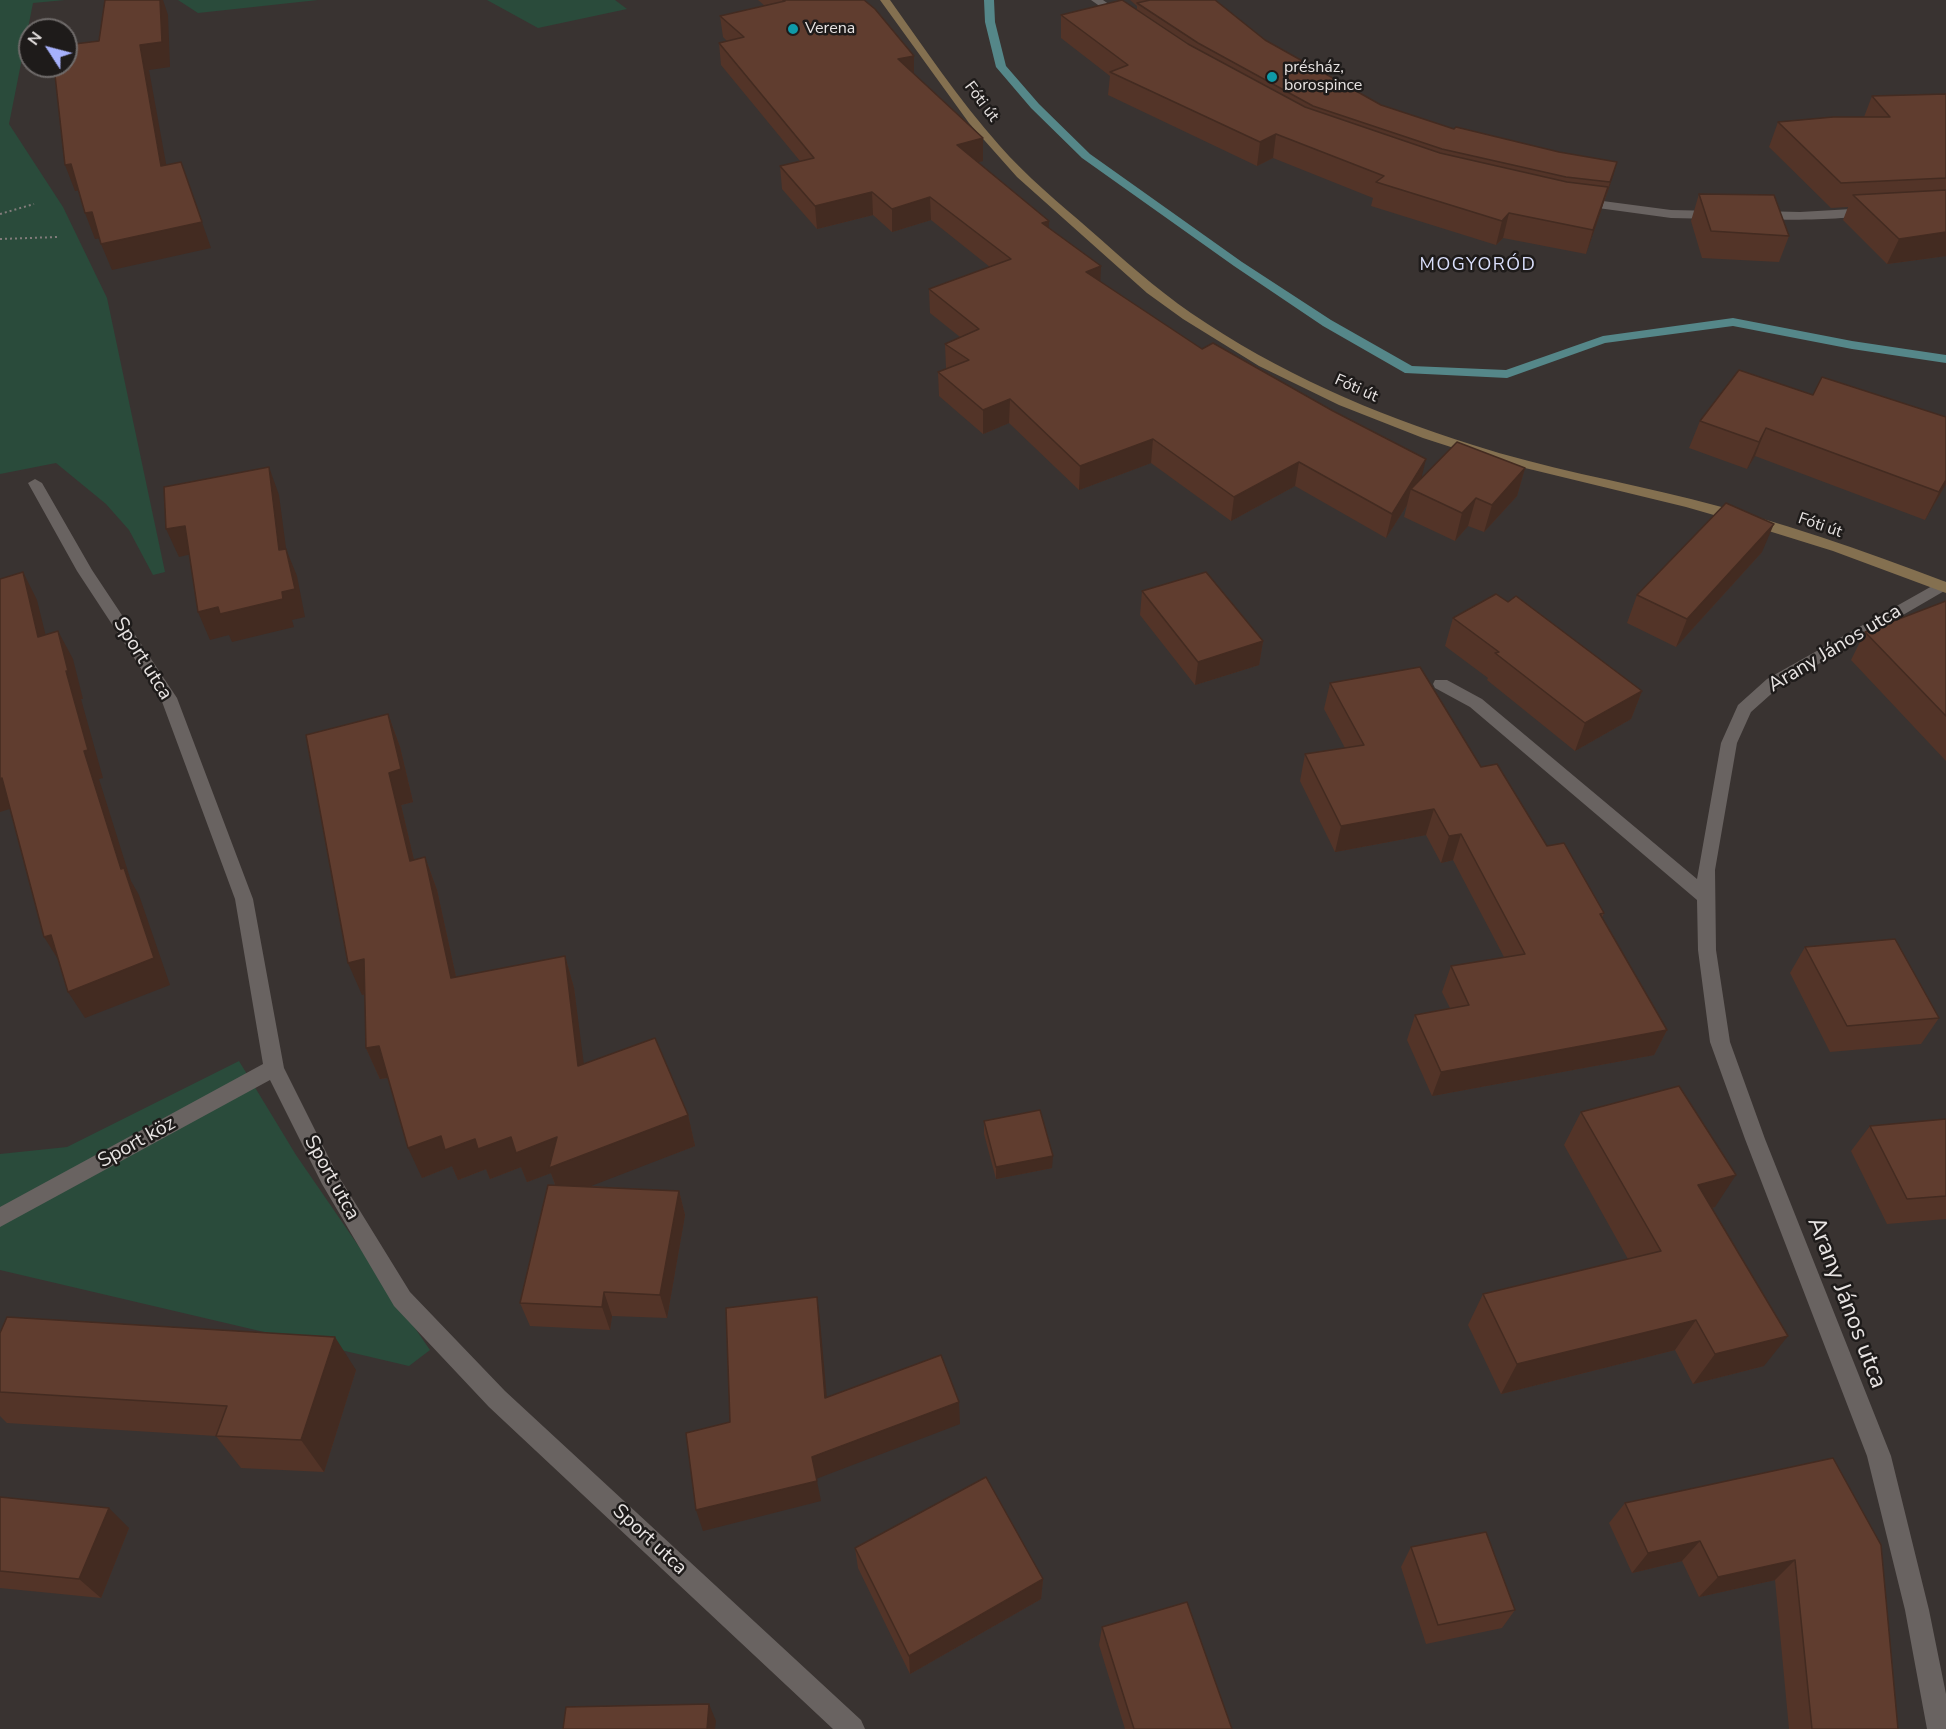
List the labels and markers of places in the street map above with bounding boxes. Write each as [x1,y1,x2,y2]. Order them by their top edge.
place label: Verena [805,19,855,39]
marker: Verena [786,22,800,36]
place label: présház, borospince [1284,58,1362,96]
marker: présház, borospince [1265,70,1279,84]

